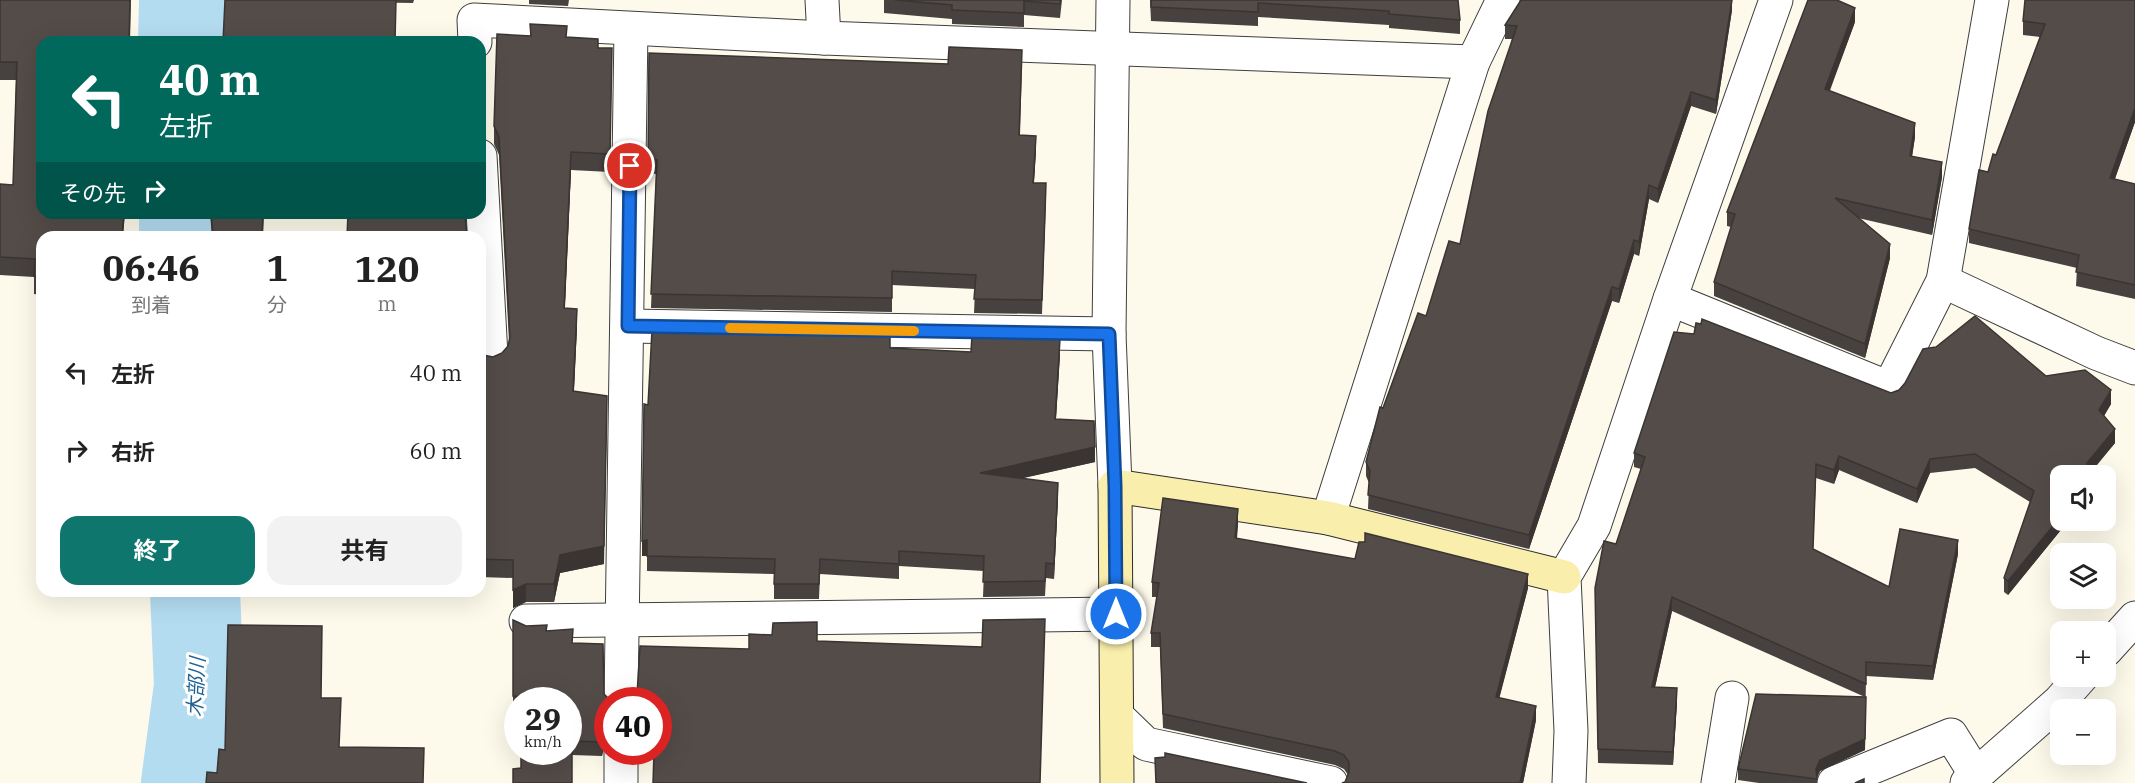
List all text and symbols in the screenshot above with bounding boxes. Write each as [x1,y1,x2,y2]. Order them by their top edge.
text: 40 m [159,52,260,107]
icon: left [60,60,138,138]
text: 左折 [159,108,213,143]
pin [604,140,655,191]
icon: arrive [613,149,646,182]
icon: right [138,174,171,207]
text: その先 [60,178,126,207]
text: 06:46 [103,244,200,291]
text: 1 [266,244,288,291]
text: 120 [355,245,419,292]
text: m [377,290,397,317]
text: 到着 [131,291,171,318]
text: 分 [267,291,287,318]
icon: left [60,356,93,389]
text: 40 m [410,358,462,387]
text: 左折 [111,359,155,388]
icon: right [60,434,93,467]
text: 60 m [410,436,462,465]
text: 右折 [111,437,155,466]
map controls [2050,465,2116,765]
button: sound [2050,465,2116,531]
button: 終了 [60,516,255,585]
button: 共有 [267,516,462,585]
button: layers [2050,543,2116,609]
position arrow [1084,582,1148,646]
button: + [2050,621,2116,687]
water label: 木部川 [180,654,211,718]
speed limit sign: 40 [594,687,672,765]
text: 29 [525,699,561,738]
button: − [2050,699,2116,765]
text: km/h [524,732,562,751]

